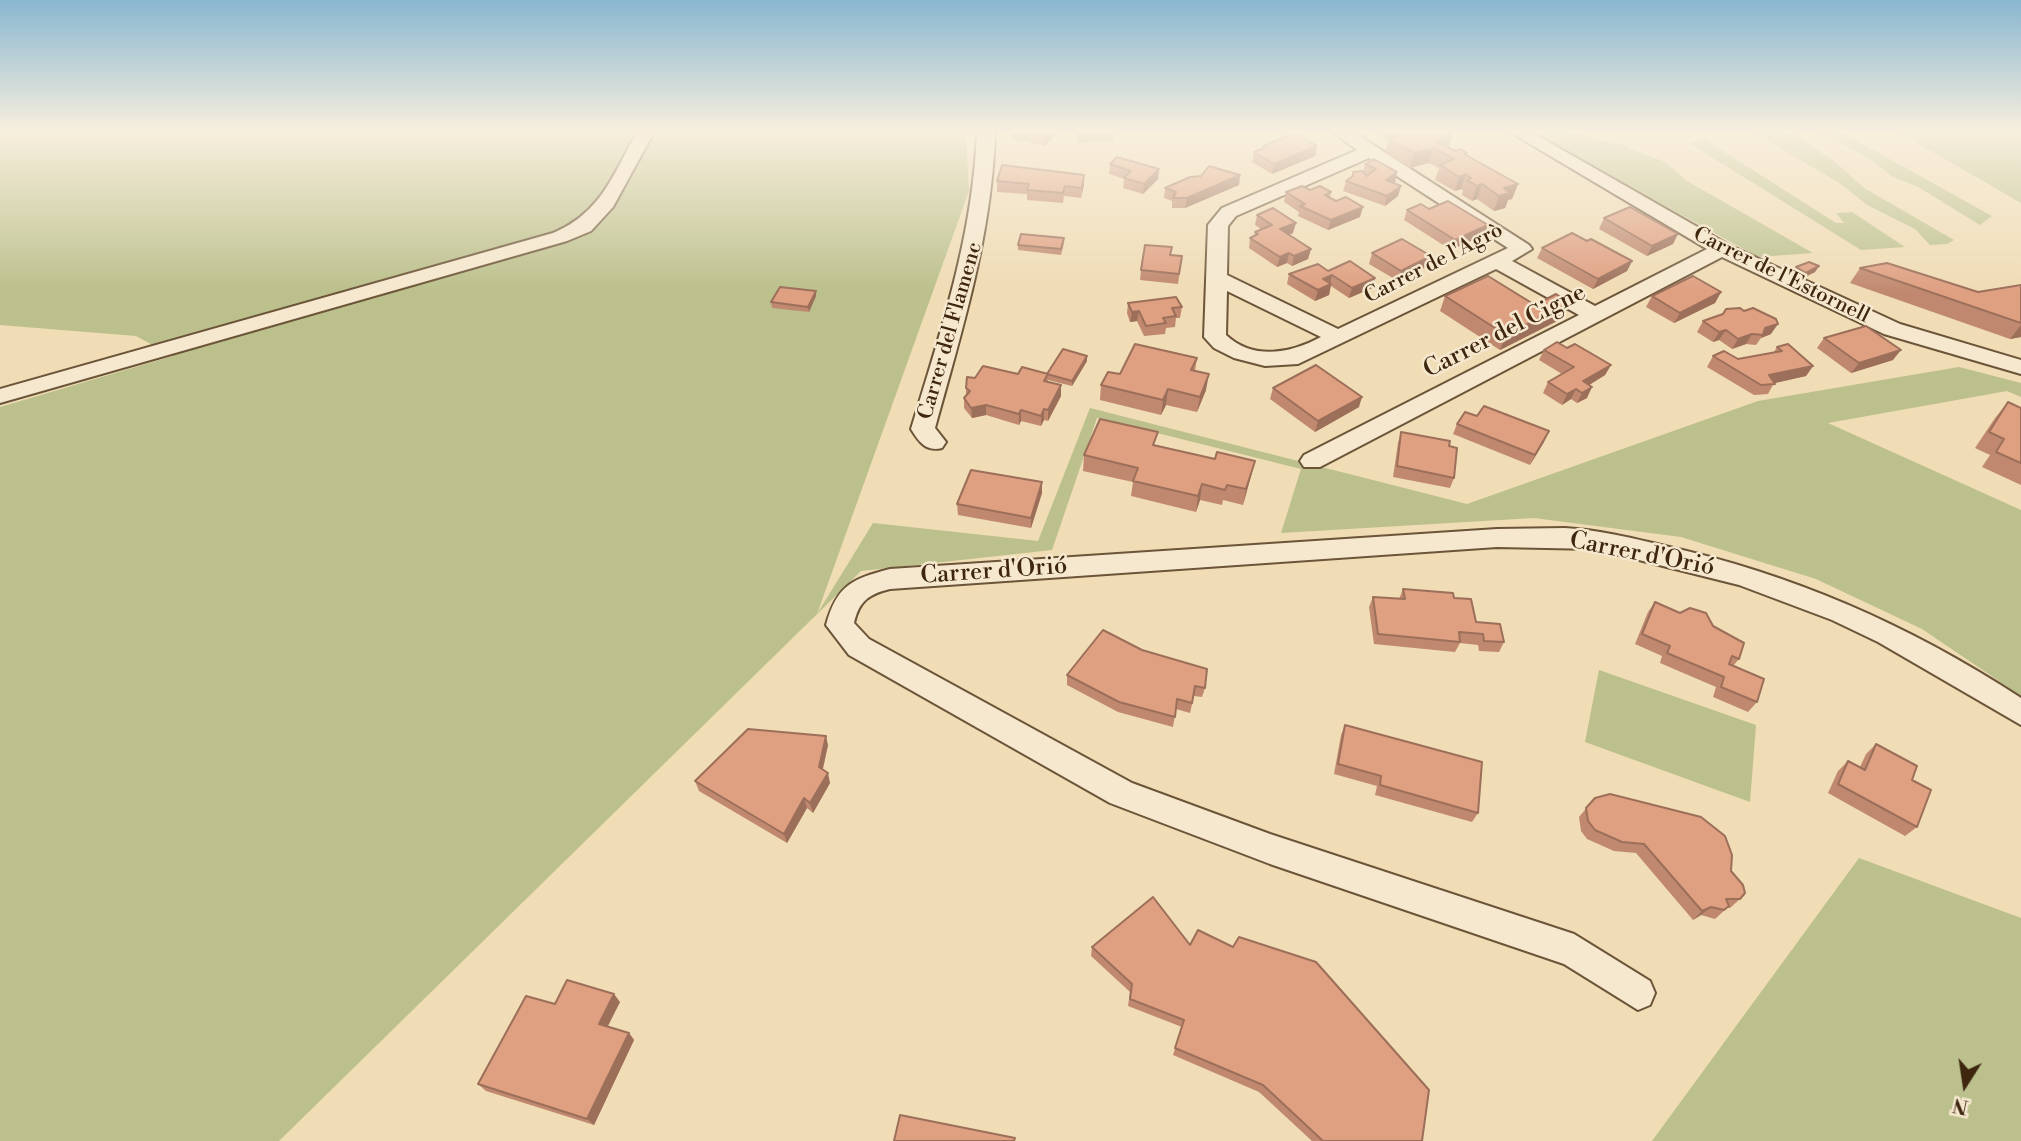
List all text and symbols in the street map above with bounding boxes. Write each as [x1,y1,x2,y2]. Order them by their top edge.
street label: Carrer de l'Agrò [1360,218,1508,310]
street label: Carrer de l'Estornell [1689,222,1873,330]
street label: Carrer del Flamenc [914,239,988,423]
street label: Carrer del Cigne [1419,279,1591,385]
street label: Carrer d'Orió [1567,527,1717,583]
street label: Carrer d'Orió [920,553,1068,591]
north arrow [1930,1050,2000,1120]
text: N [1951,1092,1970,1119]

